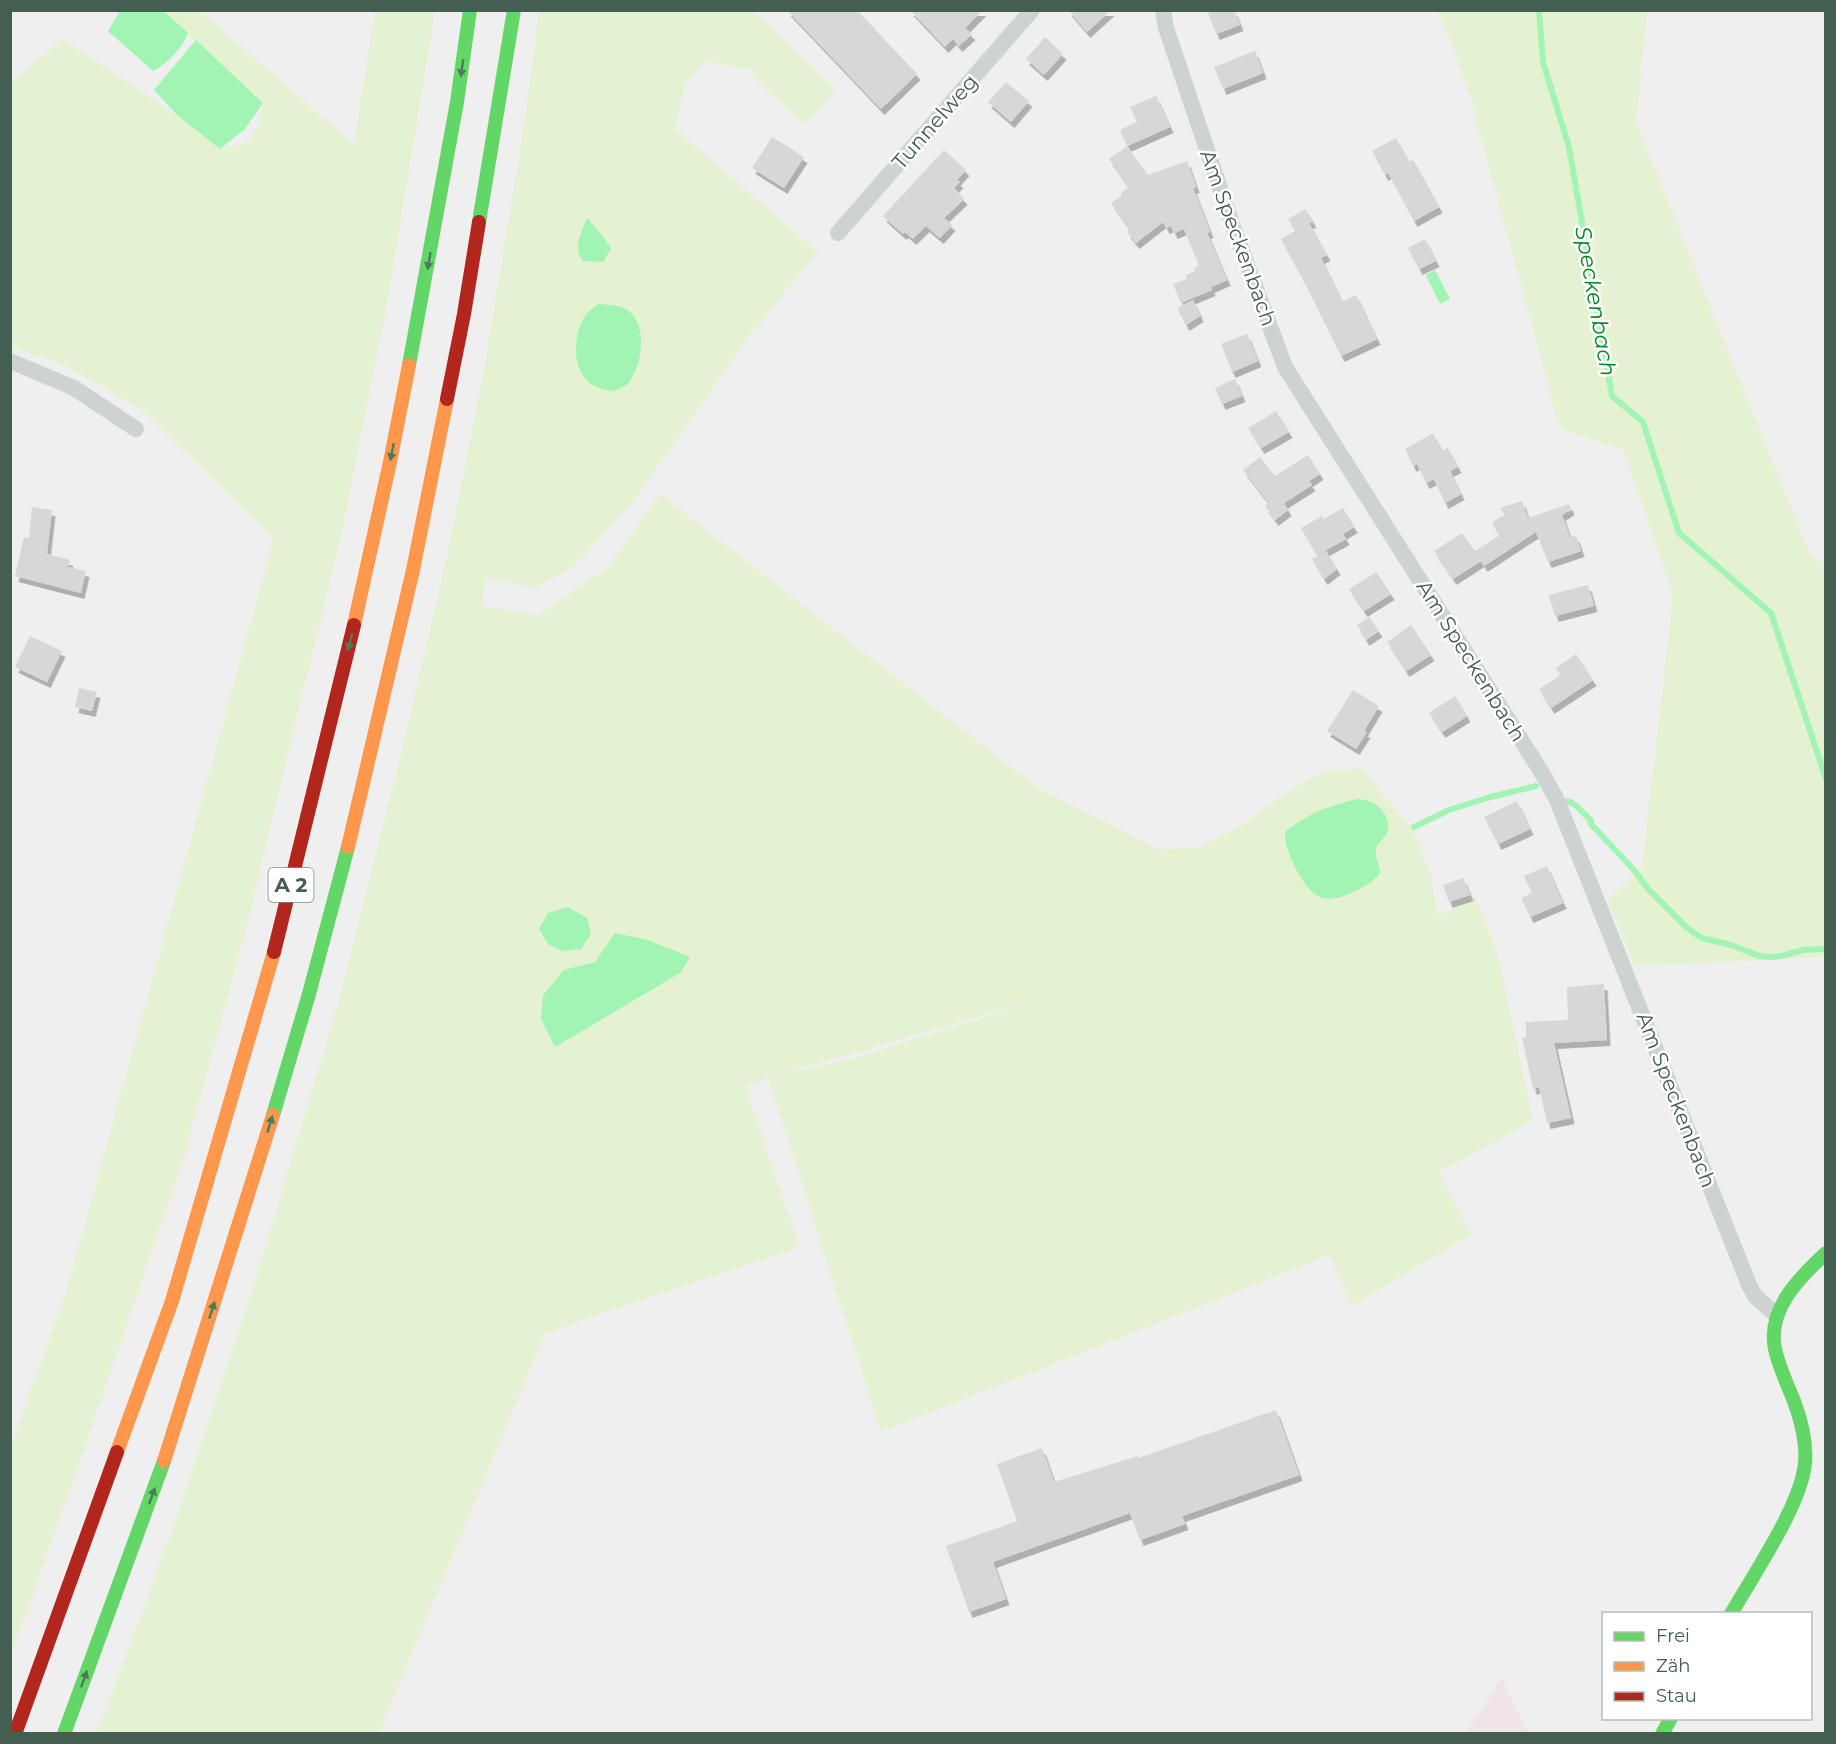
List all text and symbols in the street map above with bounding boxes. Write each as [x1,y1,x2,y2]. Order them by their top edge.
one-way arrow [457,59,466,78]
street label: Tunnelweg [887,69,983,174]
street label: Am Speckenbach [1195,146,1282,329]
water label: Speckenbach [1569,224,1622,378]
one-way arrow [424,251,433,270]
one-way arrow [387,443,396,462]
street label: Am Speckenbach [1412,575,1531,746]
one-way arrow [345,633,355,652]
road number: A 2 [268,868,314,902]
street label: Am Speckenbach [1632,1009,1721,1191]
one-way arrow [266,1115,275,1133]
one-way arrow [208,1301,217,1319]
one-way arrow [147,1486,157,1504]
legend [1602,1612,1812,1720]
text: Frei [1656,1625,1690,1647]
text: Zäh [1656,1655,1691,1677]
one-way arrow [80,1669,90,1687]
text: Stau [1656,1685,1697,1707]

